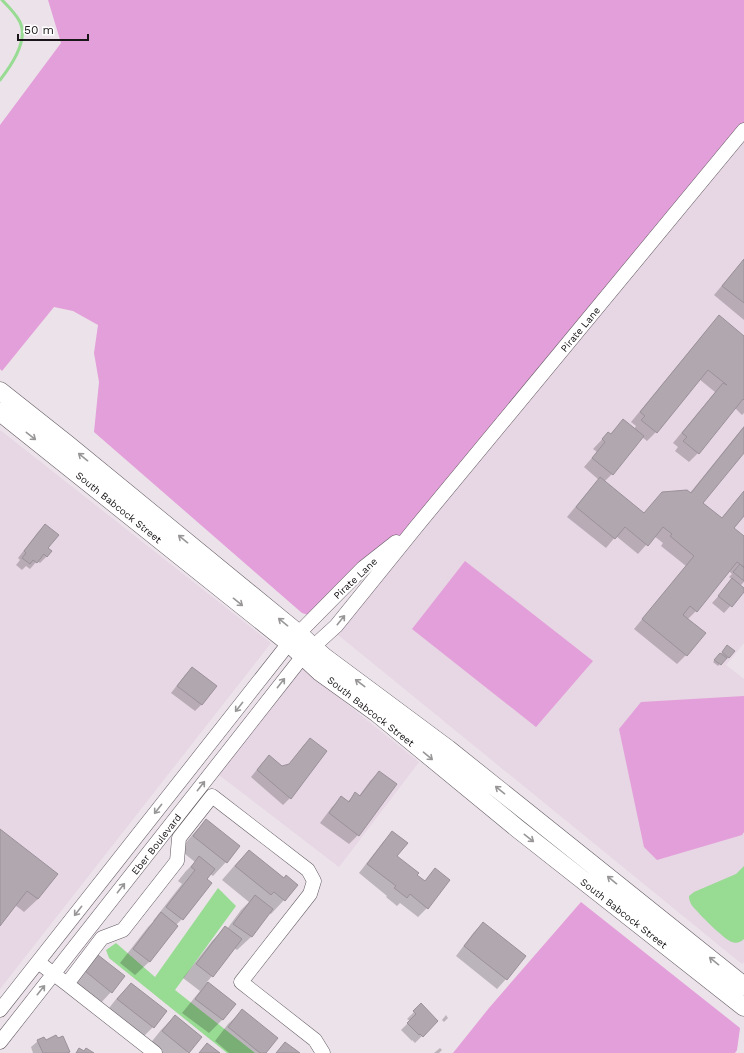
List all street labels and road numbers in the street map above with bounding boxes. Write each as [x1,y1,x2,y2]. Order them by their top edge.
street label: Pirate Lane [558,304,602,354]
street label: South Babcock Street [74,469,164,546]
street label: Pirate Lane [331,555,379,601]
street label: South Babcock Street [325,674,417,749]
street label: Eber Boulevard [129,812,184,877]
street label: South Babcock Street [578,876,670,951]

